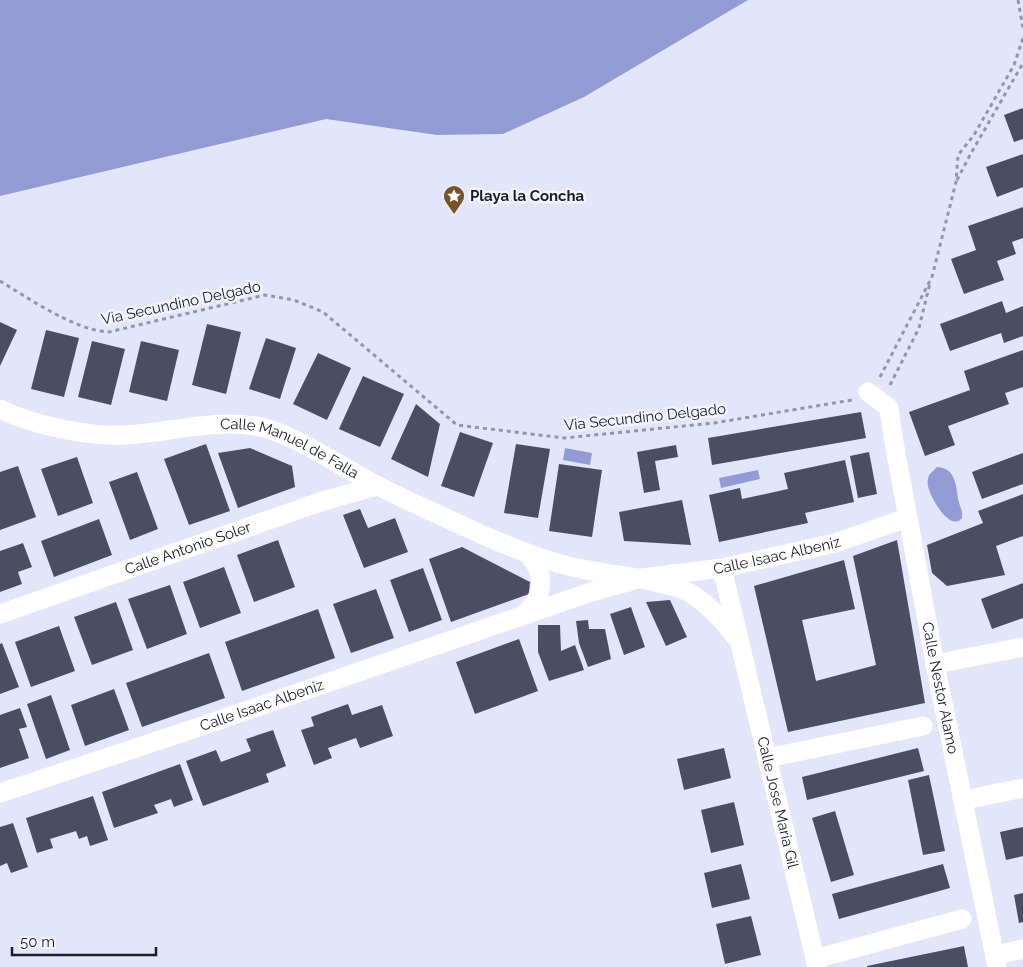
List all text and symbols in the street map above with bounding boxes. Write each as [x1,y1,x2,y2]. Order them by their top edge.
place icon: Playa la Concha [442,184,466,215]
place label: Playa la Concha [470,187,585,205]
street label: Via Secundino Delgado [100,277,262,329]
street label: Via Secundino Delgado [563,400,727,434]
street label: Calle Manuel de Falla [220,415,362,483]
street label: Calle Antonio Soler [122,518,254,579]
street label: Calle Isaac Albeniz [712,533,843,578]
street label: Calle Nestor Alamo [918,620,962,756]
street label: Calle Isaac Albeniz [197,676,326,735]
street label: Calle Jose Maria Gil [753,735,802,871]
scale bar [12,924,156,956]
text: 50 m [20,933,55,951]

